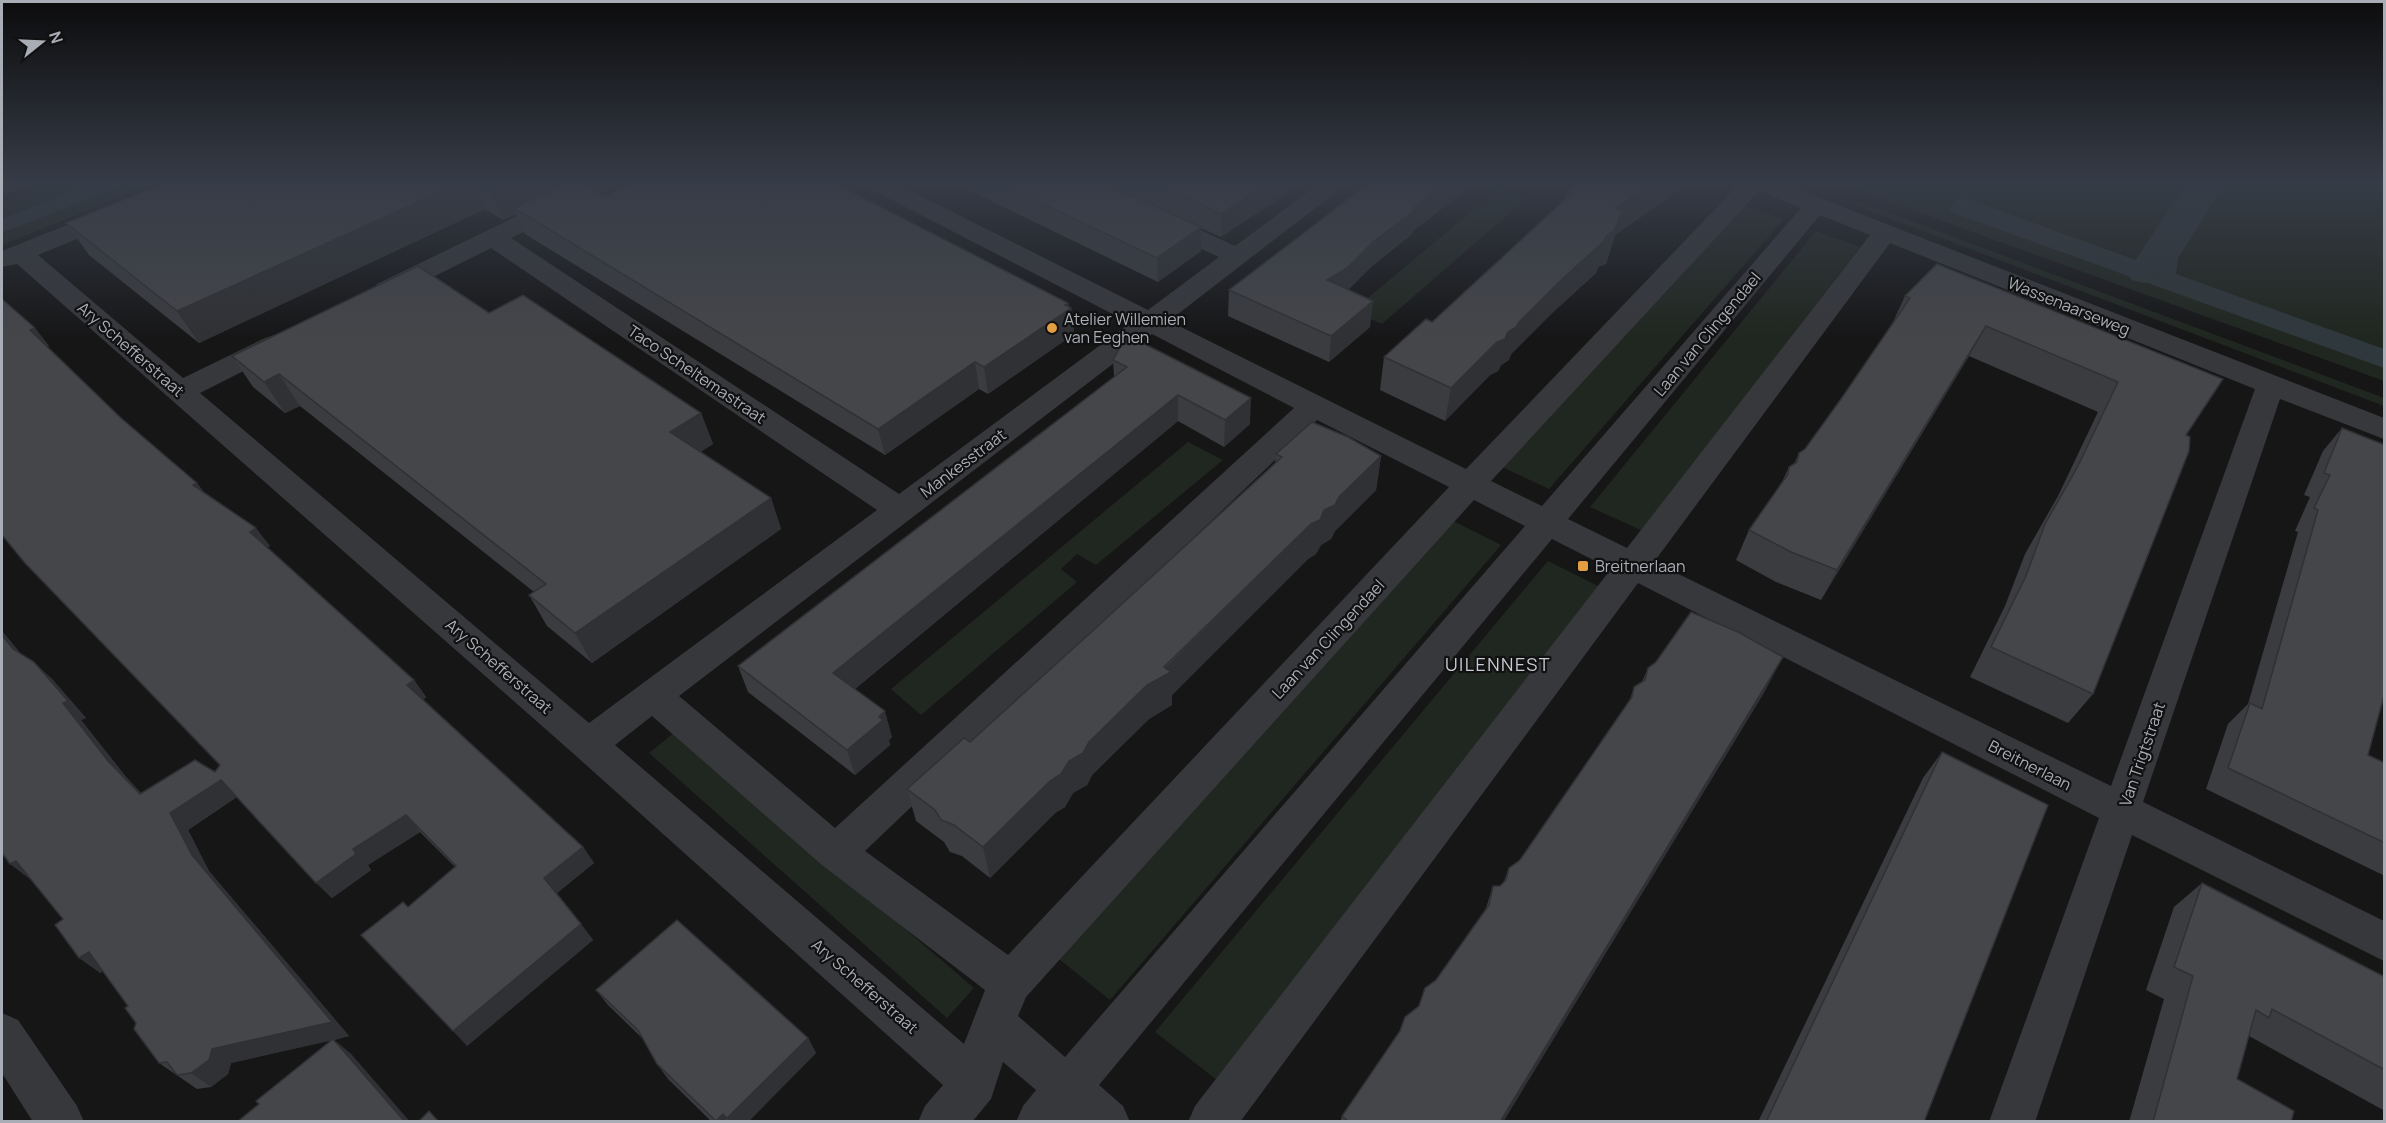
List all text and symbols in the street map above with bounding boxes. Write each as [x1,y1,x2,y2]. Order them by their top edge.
north arrow [12,12,72,72]
text: N [44,28,69,46]
street label: Laan van Clingendael [1648,267,1766,401]
street label: Wassenaarseweg [2005,271,2133,341]
street label: Ary Schefferstraat [73,297,189,401]
place label: Atelier Willemien van Eeghen [1064,308,1186,348]
street label: Taco Scheltemastraat [624,320,770,428]
marker: Atelier Willemien van Eeghen [1045,321,1059,335]
street label: Mankesstraat [916,424,1010,502]
place label: Breitnerlaan [1595,555,1686,577]
marker: Breitnerlaan [1576,559,1590,573]
street label: Laan van Clingendael [1267,575,1389,703]
street label: Ary Schefferstraat [441,614,557,718]
district label: UILENNEST [1445,652,1551,676]
street label: Van Trigtstraat [2114,699,2170,809]
street label: Breitnerlaan [1985,735,2075,795]
street label: Ary Schefferstraat [807,934,923,1038]

